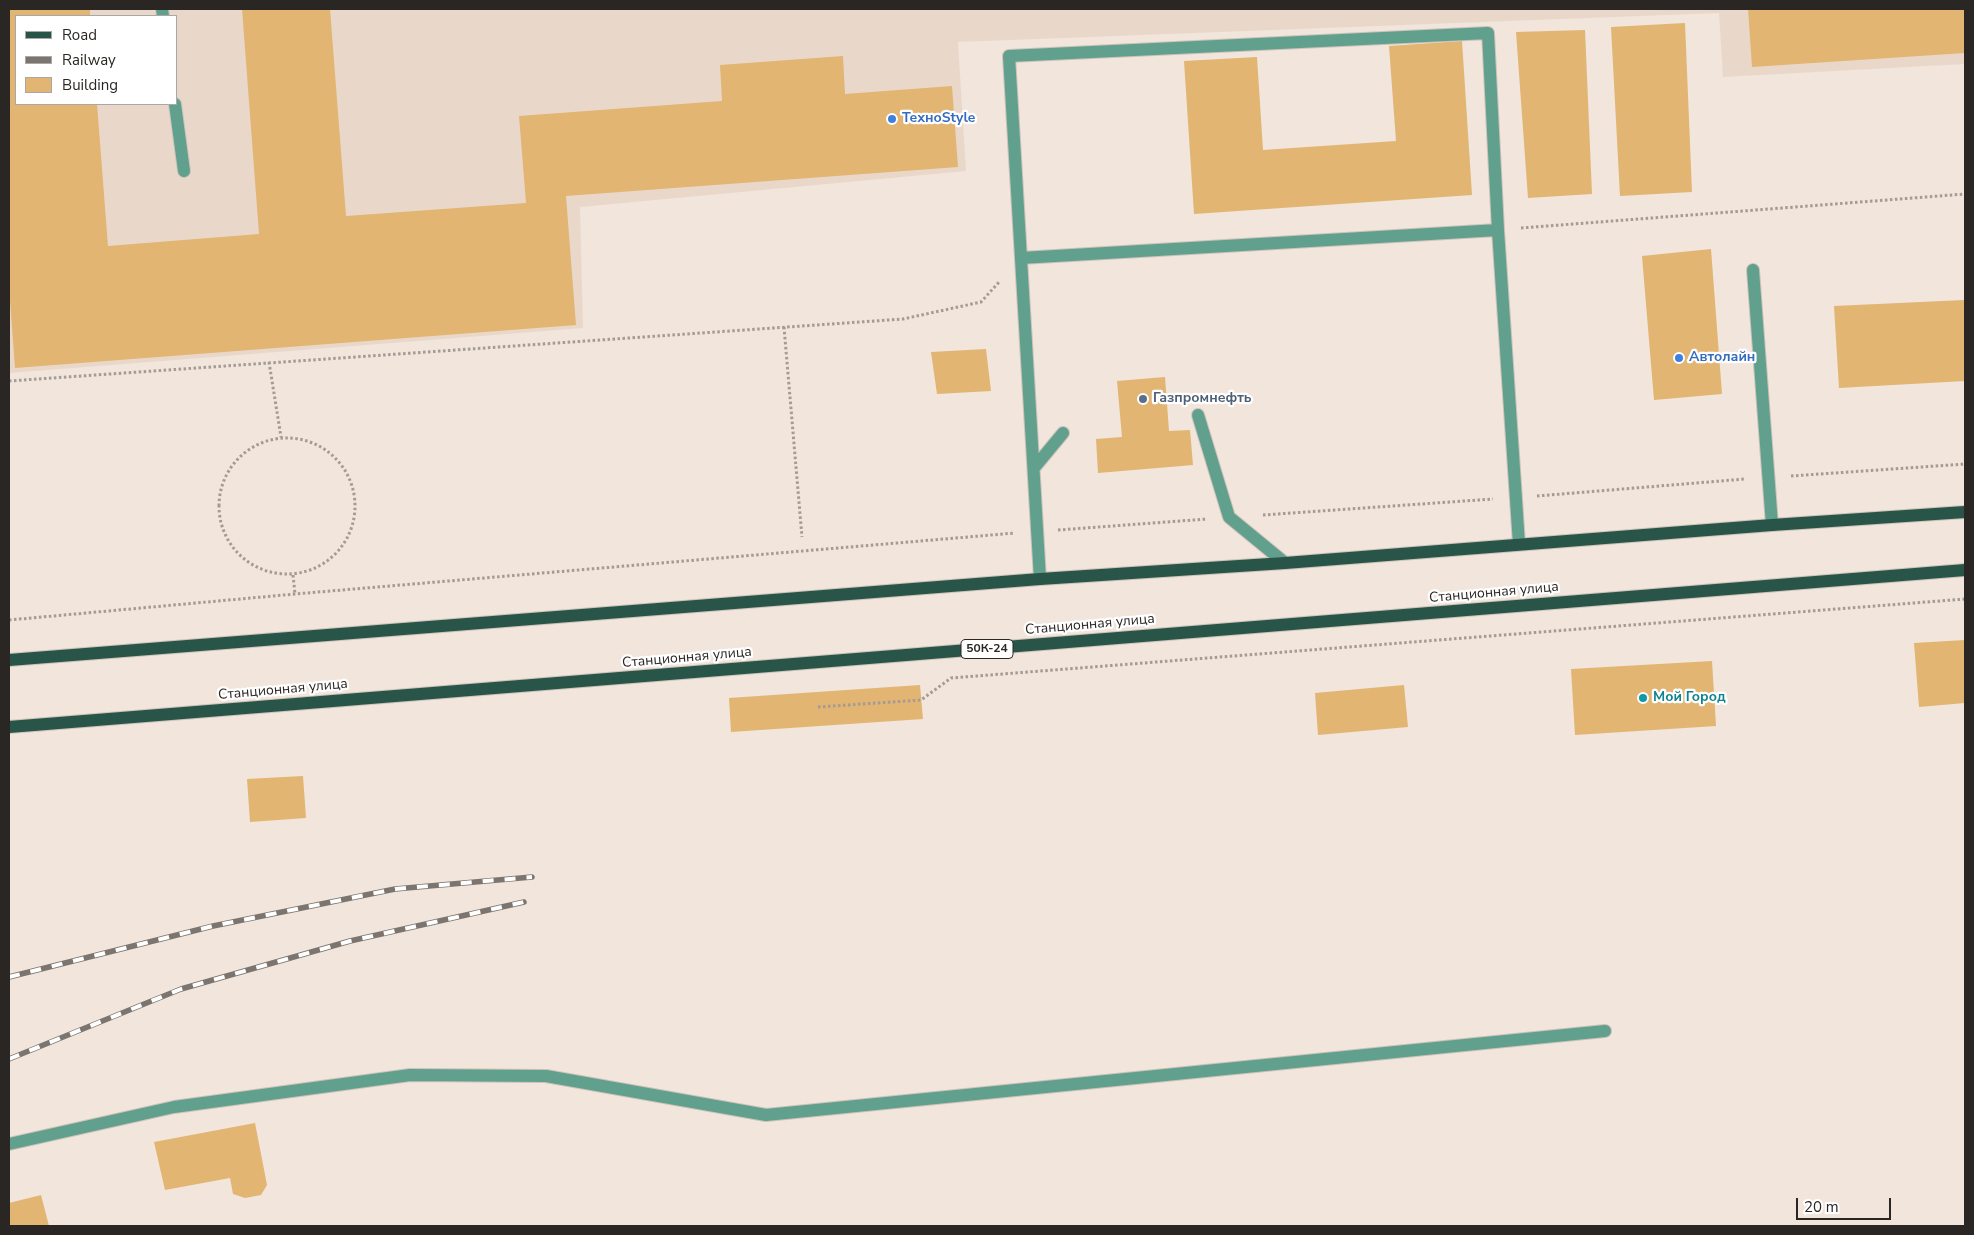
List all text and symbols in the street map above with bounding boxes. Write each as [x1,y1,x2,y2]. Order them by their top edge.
legend [15,15,178,105]
text: Road [62,25,97,45]
text: Railway [62,50,116,70]
text: Building [62,75,118,95]
place label: ТехноStyle [902,111,975,127]
marker: ТехноStyle [886,113,898,125]
place label: Автолайн [1689,350,1755,366]
marker: Автолайн [1673,352,1685,364]
place label: Газпромнефть [1153,391,1252,407]
marker: Газпромнефть [1137,393,1149,405]
street label: Станционная улица [1428,579,1560,607]
street label: Станционная улица [1024,611,1156,639]
road number: 50К-24 [961,640,1013,659]
street label: Станционная улица [621,644,753,672]
street label: Станционная улица [217,676,349,704]
place label: Мой Город [1653,690,1726,706]
marker: Мой Город [1637,692,1649,704]
scale bar [1799,1188,1894,1220]
text: 20 m [1804,1197,1839,1217]

